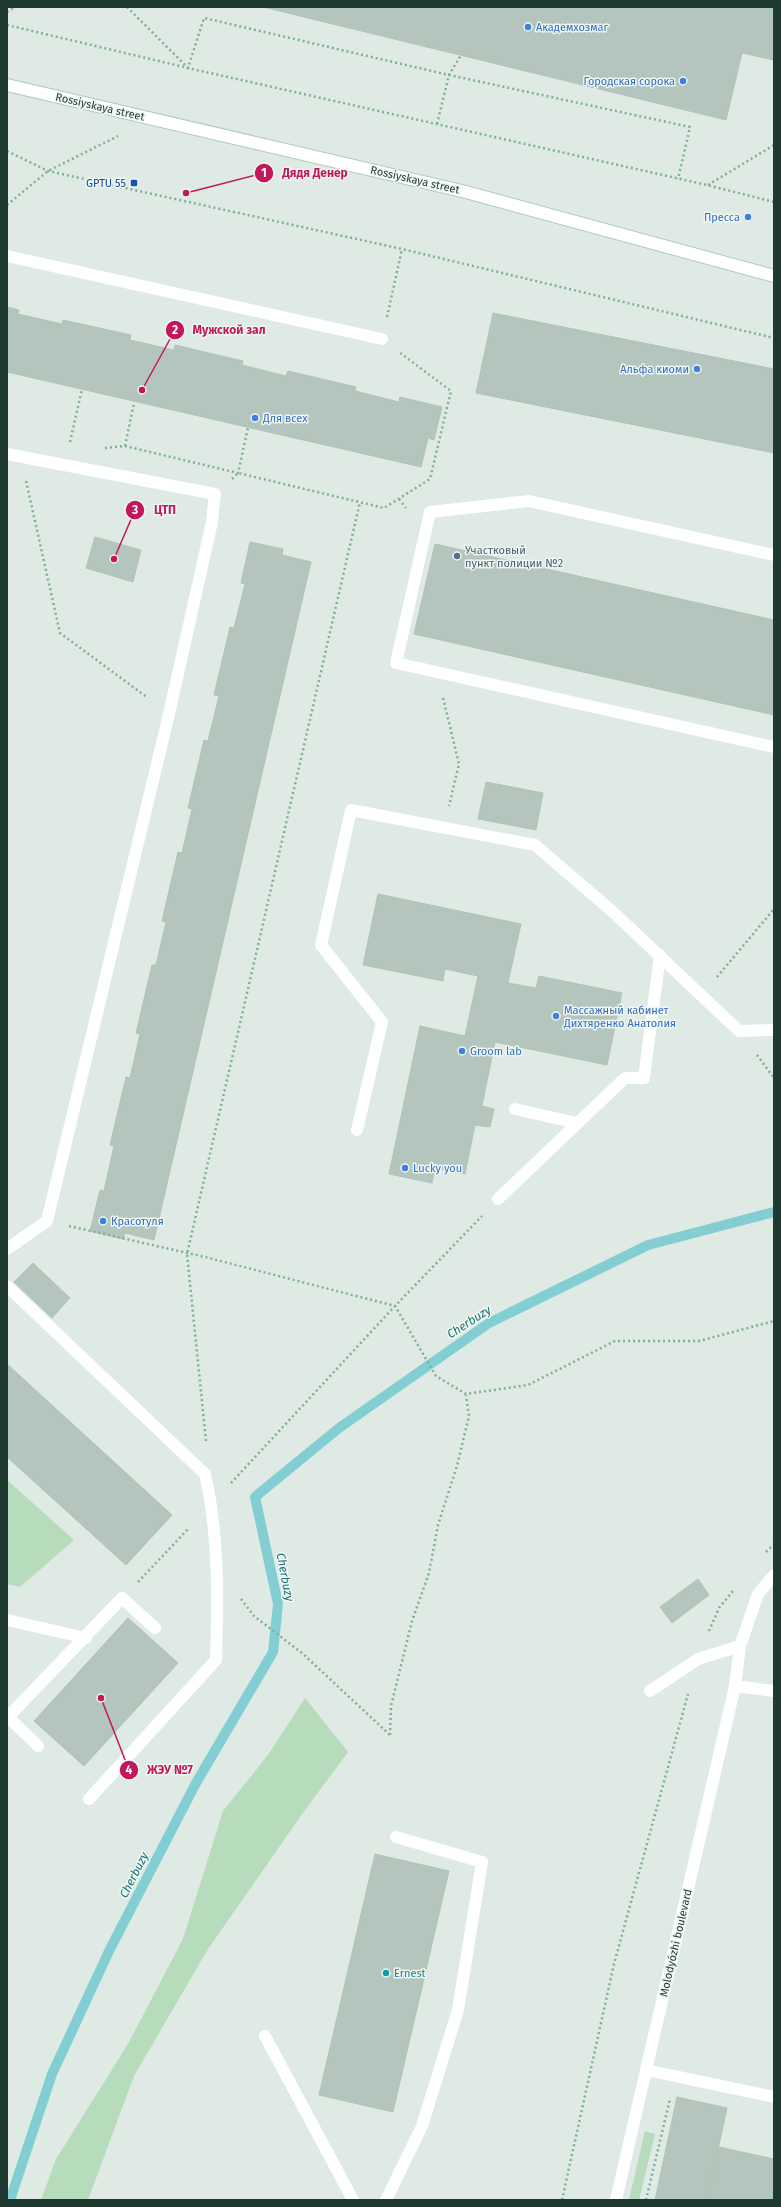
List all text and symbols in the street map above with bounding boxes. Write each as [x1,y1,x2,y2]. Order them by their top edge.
place label: Академхозмаг [536,21,609,34]
marker: Академхозмаг [523,22,533,32]
place label: Городская сорока [583,75,675,88]
marker: Городская сорока [678,76,688,86]
street label: Rossiyskaya street [54,90,146,124]
callout: Дядя Денер [254,161,356,185]
street label: Rossiyskaya street [369,163,461,197]
text: 1 [261,166,267,180]
text: Дядя Денер [281,166,348,180]
place label: GPTU 55 [86,177,126,190]
marker: GPTU 55 [129,178,139,188]
place label: Пресса [704,211,740,224]
marker: Пресса [743,212,753,222]
callout: Мужской зал [165,318,274,342]
text: 2 [172,323,178,337]
text: Мужской зал [193,323,266,337]
place label: Альфа киоми [620,363,689,376]
marker: Альфа киоми [692,364,702,374]
place label: Для всех [262,412,308,425]
marker: Для всех [250,413,260,423]
callout: ЦТП [125,498,184,522]
text: 3 [131,503,138,517]
text: ЦТП [154,503,176,517]
place label: Участковый пункт полиции №2 [465,544,563,570]
marker: Участковый пункт полиции №2 [452,551,462,561]
place label: Массажный кабинет Дихтяренко Анатолия [563,1004,676,1030]
marker: Массажный кабинет Дихтяренко Анатолия [551,1011,561,1021]
place label: Groom lab [470,1045,522,1058]
marker: Groom lab [457,1046,467,1056]
place label: Lucky you [413,1162,462,1175]
marker: Lucky you [400,1163,410,1173]
place label: Красотуля [111,1215,164,1228]
marker: Красотуля [98,1216,108,1226]
water label: Cherbuzy [445,1302,494,1341]
water label: Cherbuzy [273,1552,297,1604]
callout: ЖЭУ №7 [119,1758,201,1782]
text: 4 [126,1763,133,1777]
text: ЖЭУ №7 [146,1763,193,1777]
water label: Cherbuzy [117,1849,152,1900]
street label: Molodyózhi boulevard [657,1888,695,1998]
place label: Ernest [394,1967,426,1980]
marker: Ernest [381,1968,391,1978]

